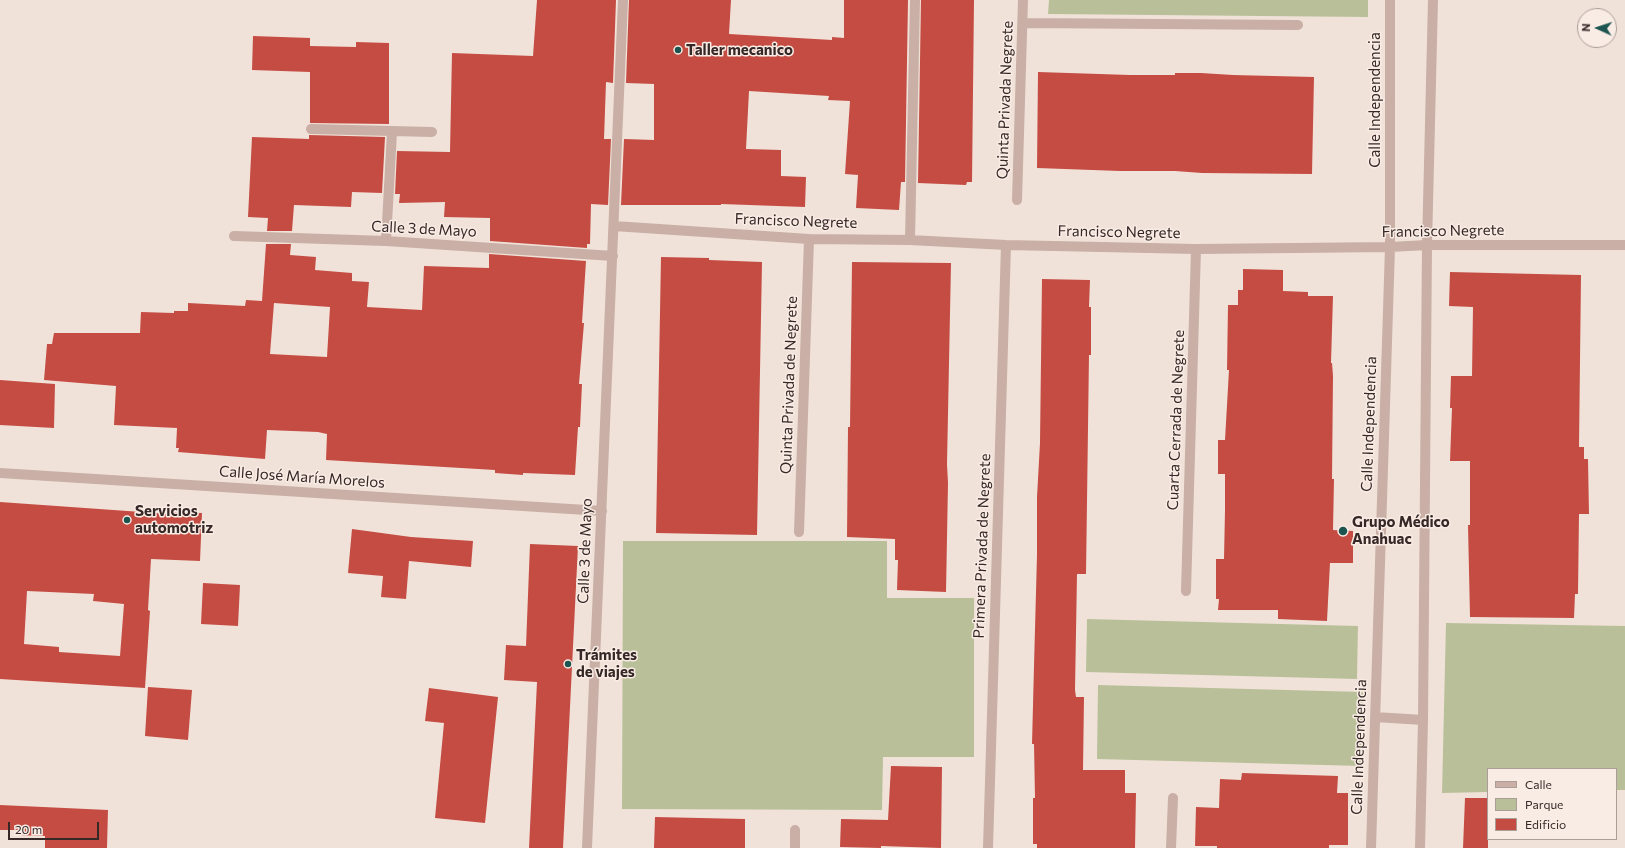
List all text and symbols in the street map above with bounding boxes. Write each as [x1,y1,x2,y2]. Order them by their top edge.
north arrow [1577,8,1617,48]
street label: Quinta Privada Negrete [993,20,1017,180]
text: N [1579,23,1592,32]
street label: Calle Independencia [1366,32,1384,168]
place label: Taller mecanico [686,41,793,59]
marker: Taller mecanico [673,45,683,55]
street label: Francisco Negrete [734,210,858,232]
street label: Calle 3 de Mayo [371,217,477,241]
street label: Francisco Negrete [1381,221,1505,241]
street label: Francisco Negrete [1057,222,1181,242]
street label: Quinta Privada de Negrete [777,296,801,474]
street label: Cuarta Cerrada de Negrete [1164,329,1188,511]
street label: Calle Independencia [1358,356,1380,492]
street label: Primera Privada de Negrete [970,453,994,639]
street label: Calle José María Morelos [218,462,386,492]
street label: Calle 3 de Mayo [574,498,596,604]
place label: Servicios automotriz [135,502,213,537]
place label: Grupo Médico Anahuac [1352,513,1450,548]
marker: Servicios automotriz [122,515,132,525]
marker: Grupo Médico Anahuac [1337,525,1349,537]
place label: Trámites de viajes [576,646,637,681]
marker: Trámites de viajes [563,659,573,669]
street label: Calle Independencia [1348,679,1370,815]
legend [1487,768,1617,840]
text: Calle [1525,777,1552,791]
text: Parque [1525,797,1563,811]
scale bar [10,814,101,840]
text: Edificio [1525,817,1566,831]
text: 20 m [15,822,42,836]

